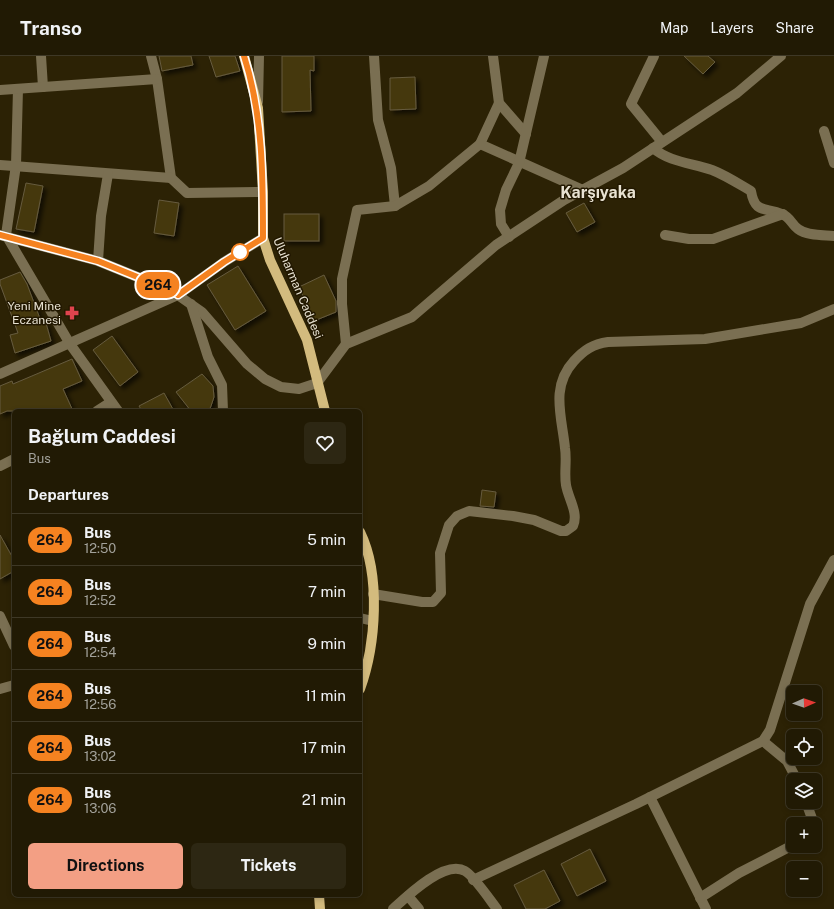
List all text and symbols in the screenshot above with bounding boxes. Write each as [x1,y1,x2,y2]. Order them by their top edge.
text: Transo [20,17,82,39]
text: Map [660,20,688,36]
text: Layers [710,20,754,36]
text: Share [776,20,814,36]
district label: Karşıyaka [560,183,636,202]
street label: Uluharman Caddesi [270,235,326,341]
unlabelled marker [231,243,249,261]
line badge: 264 [135,272,181,298]
text: 264 [144,277,172,293]
place label: Yeni Mine Eczanesi [7,299,61,327]
pharmacy icon: Yeni Mine Eczanesi [64,305,80,321]
button: heart [304,422,346,464]
text: Bağlum Caddesi [28,425,176,447]
text: Bus [28,451,51,466]
text: Departures [28,486,109,503]
text: Bus [84,524,111,541]
text: 5 min [307,531,346,548]
text: 264 [36,532,64,548]
text: 12:50 [84,541,116,556]
text: Bus [84,576,111,593]
text: 7 min [308,583,346,600]
text: 264 [36,584,64,600]
text: 12:52 [84,593,116,608]
text: Bus [84,628,111,645]
text: 9 min [308,635,346,652]
text: 264 [36,636,64,652]
text: 12:54 [84,645,116,660]
text: Bus [84,680,111,697]
north arrow [786,685,822,721]
map controls [786,685,822,897]
text: 11 min [305,687,346,704]
text: 264 [36,688,64,704]
text: 12:56 [84,697,116,712]
button: locate [786,729,822,765]
text: Bus [84,732,111,749]
text: 17 min [302,739,346,756]
text: 264 [36,740,64,756]
text: 13:02 [84,749,116,764]
button: layers [786,773,822,809]
text: Bus [84,784,111,801]
text: 21 min [302,791,346,808]
text: 264 [36,792,64,808]
text: 13:06 [84,801,116,816]
button: + [786,817,822,853]
button: Directions [28,843,183,889]
button: Tickets [191,843,346,889]
button: − [786,861,822,897]

